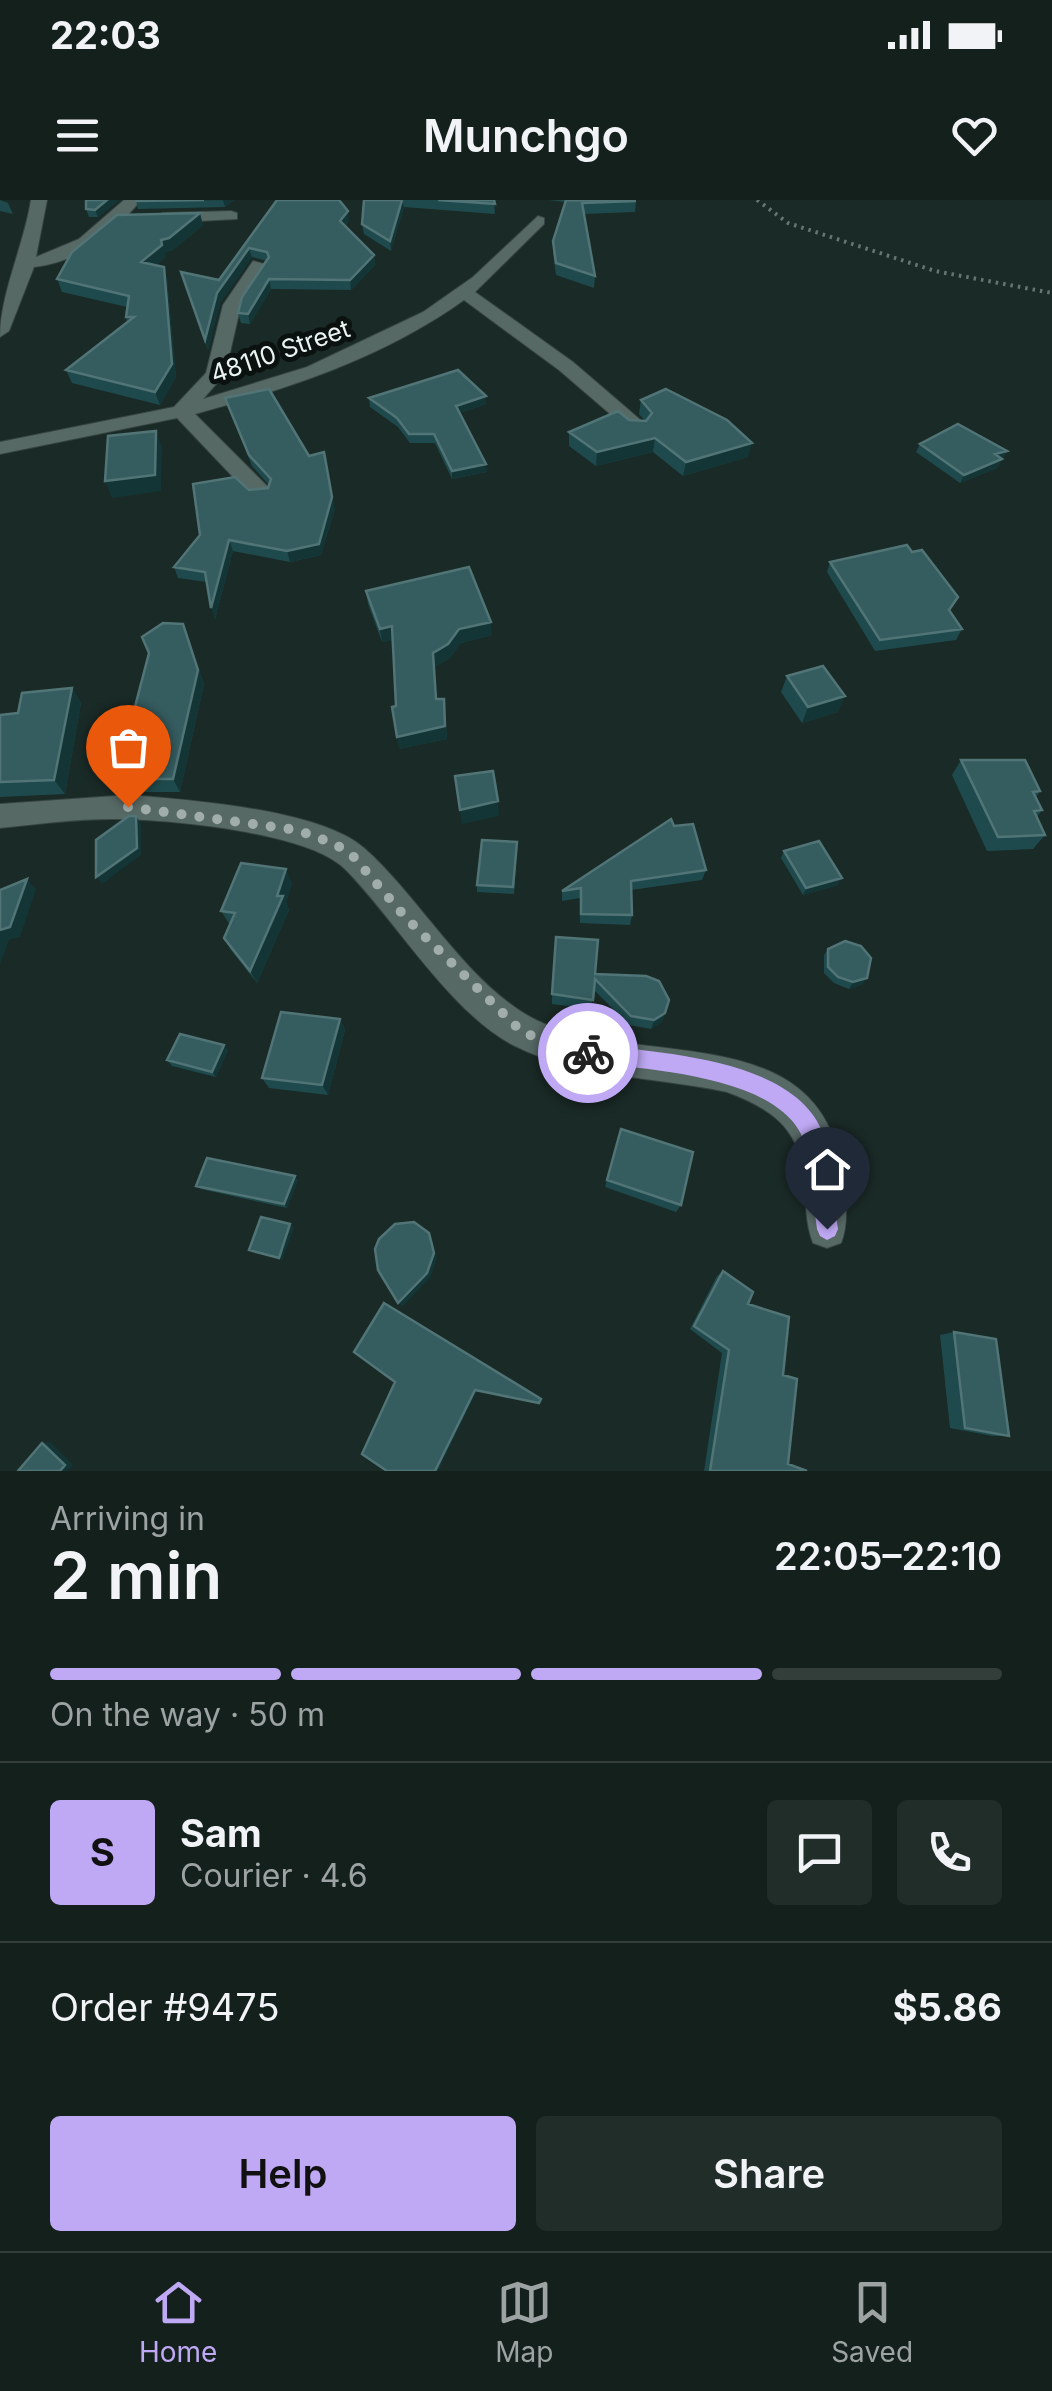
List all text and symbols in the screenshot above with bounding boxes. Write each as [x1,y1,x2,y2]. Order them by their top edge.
text: 22:03 [50,12,161,58]
icon: menu [50,108,105,163]
text: Munchgo [423,108,629,163]
icon: heart [947,108,1002,163]
street label: 48110 Street [206,313,354,389]
pin [86,705,171,808]
icon: bag [101,720,156,775]
courier [538,1003,638,1103]
icon: bike [561,1026,616,1081]
pin [785,1127,870,1230]
icon: home [800,1142,855,1197]
text: Arriving in [50,1499,205,1538]
text: 22:05–22:10 [774,1533,1002,1579]
text: 2 min [50,1536,222,1615]
text: On the way · 50 m [50,1695,325,1734]
button: chat [767,1800,872,1905]
button: phone [897,1800,1002,1905]
text: Sam [180,1810,262,1856]
text: S [90,1829,115,1875]
text: Courier · 4.6 [180,1856,368,1895]
text: Order #9475 [50,1984,280,2030]
text: $5.86 [893,1984,1002,2030]
button: Help [50,2116,516,2231]
button: Share [536,2116,1002,2231]
tab: Home [139,2275,217,2369]
tab: Map [495,2275,553,2369]
tab: Saved [831,2275,913,2369]

